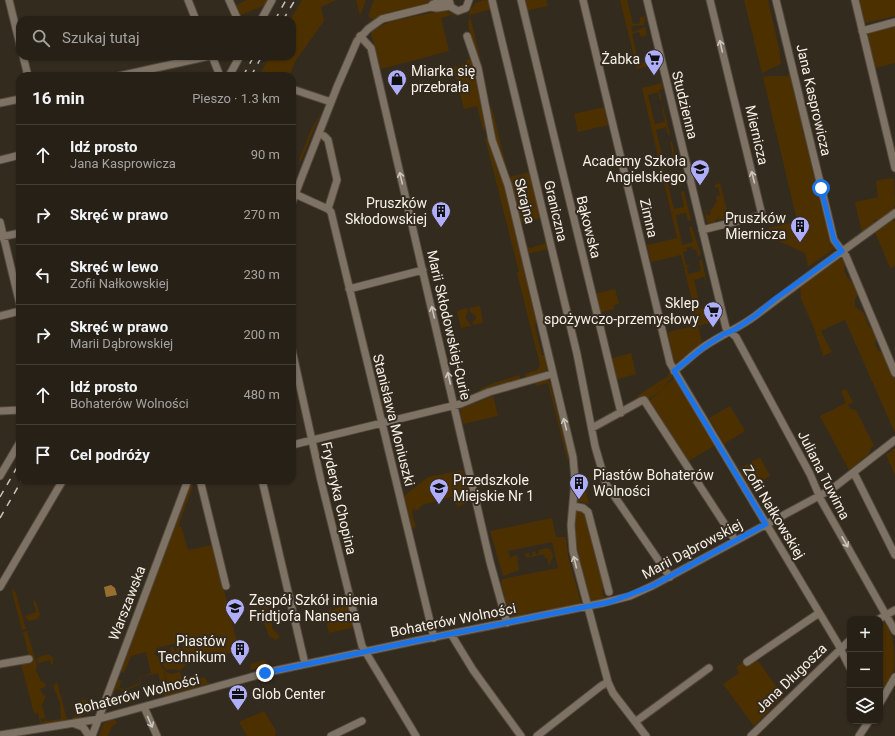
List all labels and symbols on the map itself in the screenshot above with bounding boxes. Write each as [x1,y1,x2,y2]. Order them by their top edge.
one-way arrow [717,40,725,53]
street label: Jana Kasprowicza [793,43,835,157]
supermarket icon: Żabka [643,48,665,76]
place label: Żabka [601,51,640,67]
place label: Miarka się przebrała [411,63,475,95]
shop icon: Miarka się przebrała [386,68,408,96]
street label: Studzienna [669,69,701,141]
street label: Miernicza [742,104,772,166]
place label: Academy Szkoła Angielskiego [582,153,686,185]
school or university icon: Academy Szkoła Angielskiego [689,158,711,186]
one-way arrow [749,171,757,184]
one-way arrow [397,172,405,185]
street label: Skrajna [512,177,538,225]
street label: Graniczna [541,179,571,243]
route start [812,179,830,197]
street label: Bąkowska [574,194,604,260]
place label: Pruszków Skłodowskiej [345,195,427,227]
street label: Zimna [637,197,661,239]
building icon: Pruszków Skłodowskiej [430,200,452,228]
place label: Pruszków Miernicza [725,210,786,242]
building icon: Pruszków Miernicza [789,215,811,243]
street label: Marii Skłodowskiej-Curie [424,249,474,401]
place label: Sklep spożywczo-przemysłowy [544,295,699,327]
supermarket icon: Sklep spożywczo-przemysłowy [702,300,724,328]
one-way arrow [429,306,437,319]
street label: Stanisława Moniuszki [370,352,418,488]
one-way arrow [444,372,452,385]
one-way arrow [560,418,568,431]
street label: Juliana Tuwima [795,428,853,522]
street label: Fryderyka Chopina [318,440,360,556]
street label: Zofii Nałkowskiej [740,462,808,562]
place label: Piastów Bohaterów Wolności [593,467,714,499]
place label: Przedszkole Miejskie Nr 1 [453,472,534,504]
building icon: Piastów Bohaterów Wolności [568,472,590,500]
school or university icon: Przedszkole Miejskie Nr 1 [428,477,450,505]
street label: Marii Dąbrowskiej [639,516,745,582]
one-way arrow [841,536,849,548]
one-way arrow [571,556,579,569]
street label: Warszawska [105,563,149,643]
place label: Zespół Szkół imienia Fridtjofa Nansena [249,592,378,624]
school or university icon: Zespół Szkół imienia Fridtjofa Nansena [224,597,246,625]
street label: Bohaterów Wolności [389,600,517,640]
place label: Piastów Technikum [158,633,226,665]
building icon: Piastów Technikum [229,638,251,666]
street label: Jana Długosza [752,640,830,716]
route end [256,664,274,682]
street label: Bohaterów Wolności [73,671,201,717]
office icon: Glob Center [227,683,249,711]
place label: Glob Center [252,686,326,702]
one-way arrow [147,715,154,727]

